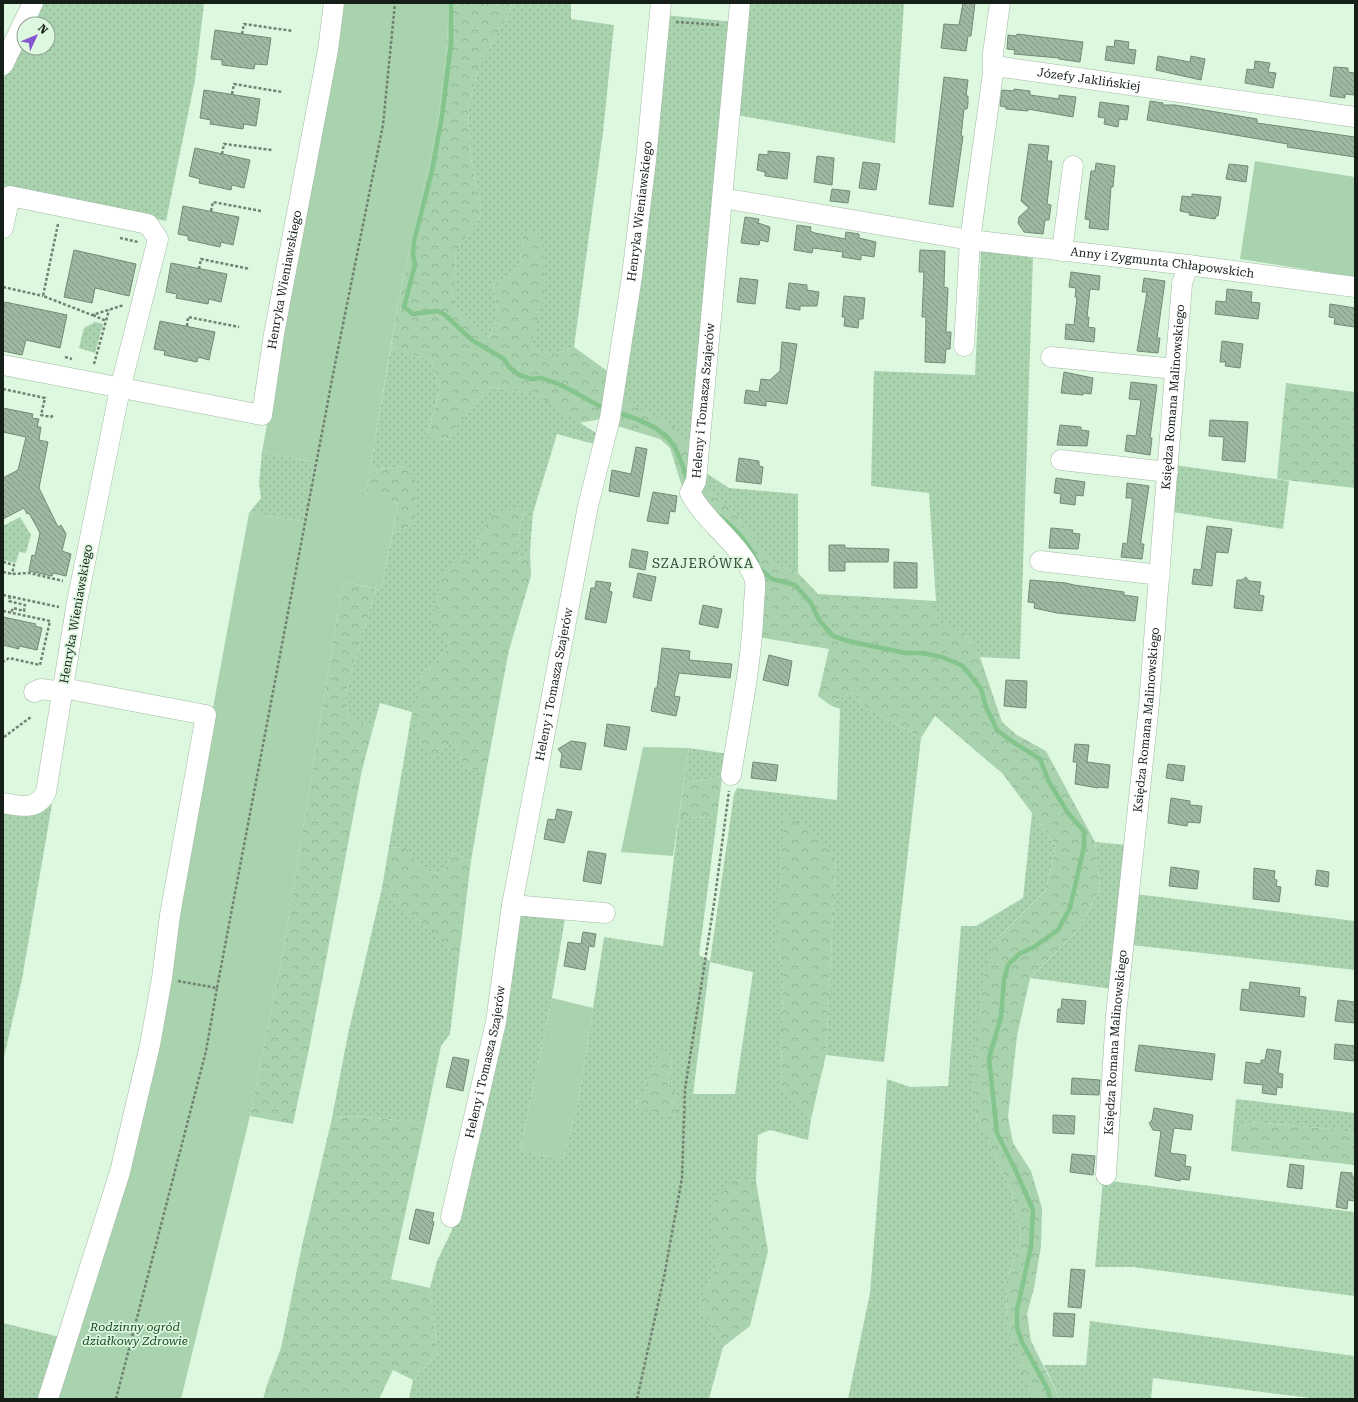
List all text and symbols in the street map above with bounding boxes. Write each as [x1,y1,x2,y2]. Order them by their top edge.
north arrow [16,16,56,56]
text: N [35,22,51,37]
street label: Józefy Jaklińskiej [1036,65,1141,94]
street label: Henryka Wieniawskiego [624,140,655,282]
street label: Henryka Wieniawskiego [265,209,304,350]
street label: Anny i Zygmunta Chłapowskich [1070,245,1255,281]
street label: Księdza Romana Malinowskiego [1159,304,1187,490]
street label: Heleny i Tomasza Szajerów [689,322,718,479]
street label: Henryka Wieniawskiego [57,543,95,685]
district label: SZAJERÓWKA [652,555,754,571]
street label: Heleny i Tomasza Szajerów [533,606,576,762]
street label: Księdza Romana Malinowskiego [1131,627,1162,813]
street label: Księdza Romana Malinowskiego [1102,949,1130,1135]
street label: Heleny i Tomasza Szajerów [462,985,508,1140]
park label: Rodzinny ogród działkowy Zdrowie [82,1320,188,1348]

